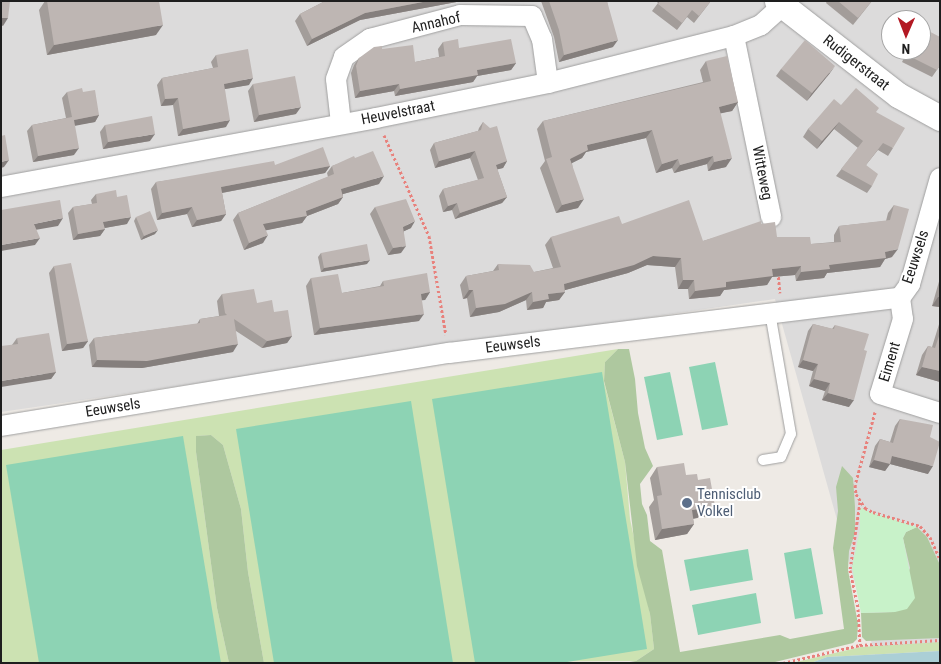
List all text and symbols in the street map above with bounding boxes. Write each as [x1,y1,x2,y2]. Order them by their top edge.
street label: Annahof [410,9,462,37]
north arrow [881,10,931,60]
street label: Rudigerstraat [819,31,893,95]
text: N [901,41,910,57]
street label: Heuvelstraat [360,97,436,129]
street label: Witteweg [748,144,776,202]
street label: Eeuwsels [899,228,933,286]
street label: Eeuwsels [484,333,542,357]
street label: Eiment [875,340,905,384]
street label: Eeuwsels [84,395,142,421]
place label: Tennisclub Volkel [697,485,761,520]
marker: Tennisclub Volkel [681,497,693,509]

